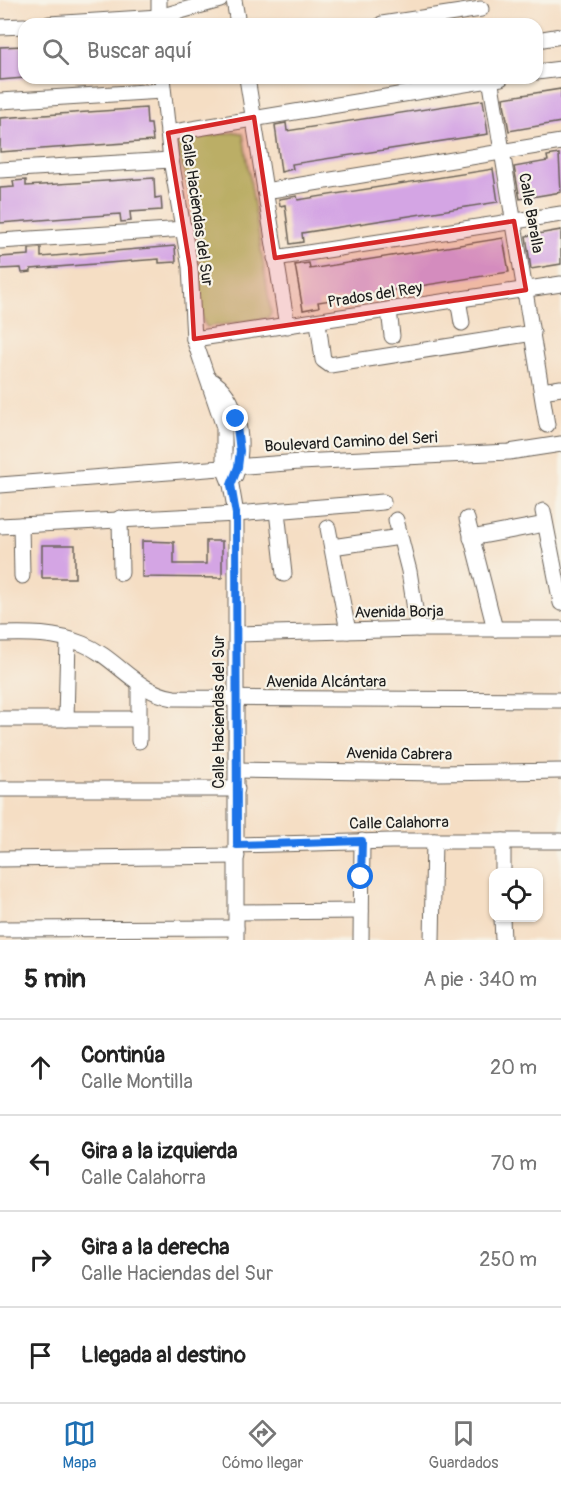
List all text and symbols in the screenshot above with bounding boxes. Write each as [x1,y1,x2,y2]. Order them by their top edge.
search box [18,18,543,84]
icon: search [39,35,72,68]
text: Buscar aquí [87,37,192,65]
street label: Calle Haciendas del Sur [176,133,218,288]
street label: Calle Baralla [514,171,548,255]
street label: Prados del Rey [326,278,424,312]
route end [222,405,248,431]
street label: Boulevard Camino del Seri [264,427,438,457]
street label: Avenida Borja [354,601,444,623]
street label: Calle Haciendas del Sur [209,635,229,789]
street label: Avenida Alcántara [266,672,386,692]
street label: Avenida Cabrera [346,743,452,765]
street label: Calle Calahorra [349,812,449,834]
route start [347,863,373,889]
map controls [489,868,543,922]
button: locate [489,868,543,922]
text: 5 min [24,963,86,995]
text: A pie · 340 m [423,967,537,992]
text: Continúa [81,1041,165,1069]
icon: ahead [24,1051,57,1084]
text: 20 m [490,1055,537,1080]
text: Calle Montilla [81,1069,193,1094]
text: Gira a la izquierda [81,1137,238,1165]
icon: left [24,1147,57,1180]
text: 70 m [491,1151,537,1176]
text: Calle Calahorra [81,1165,206,1190]
text: Gira a la derecha [81,1233,229,1261]
icon: right [24,1243,57,1276]
text: 250 m [479,1247,537,1272]
text: Calle Haciendas del Sur [81,1261,273,1286]
icon: arrive [24,1339,57,1372]
text: Llegada al destino [81,1341,246,1369]
tab: Mapa [63,1417,97,1473]
tab: Cómo llegar [222,1417,303,1473]
tab: Guardados [428,1417,498,1473]

